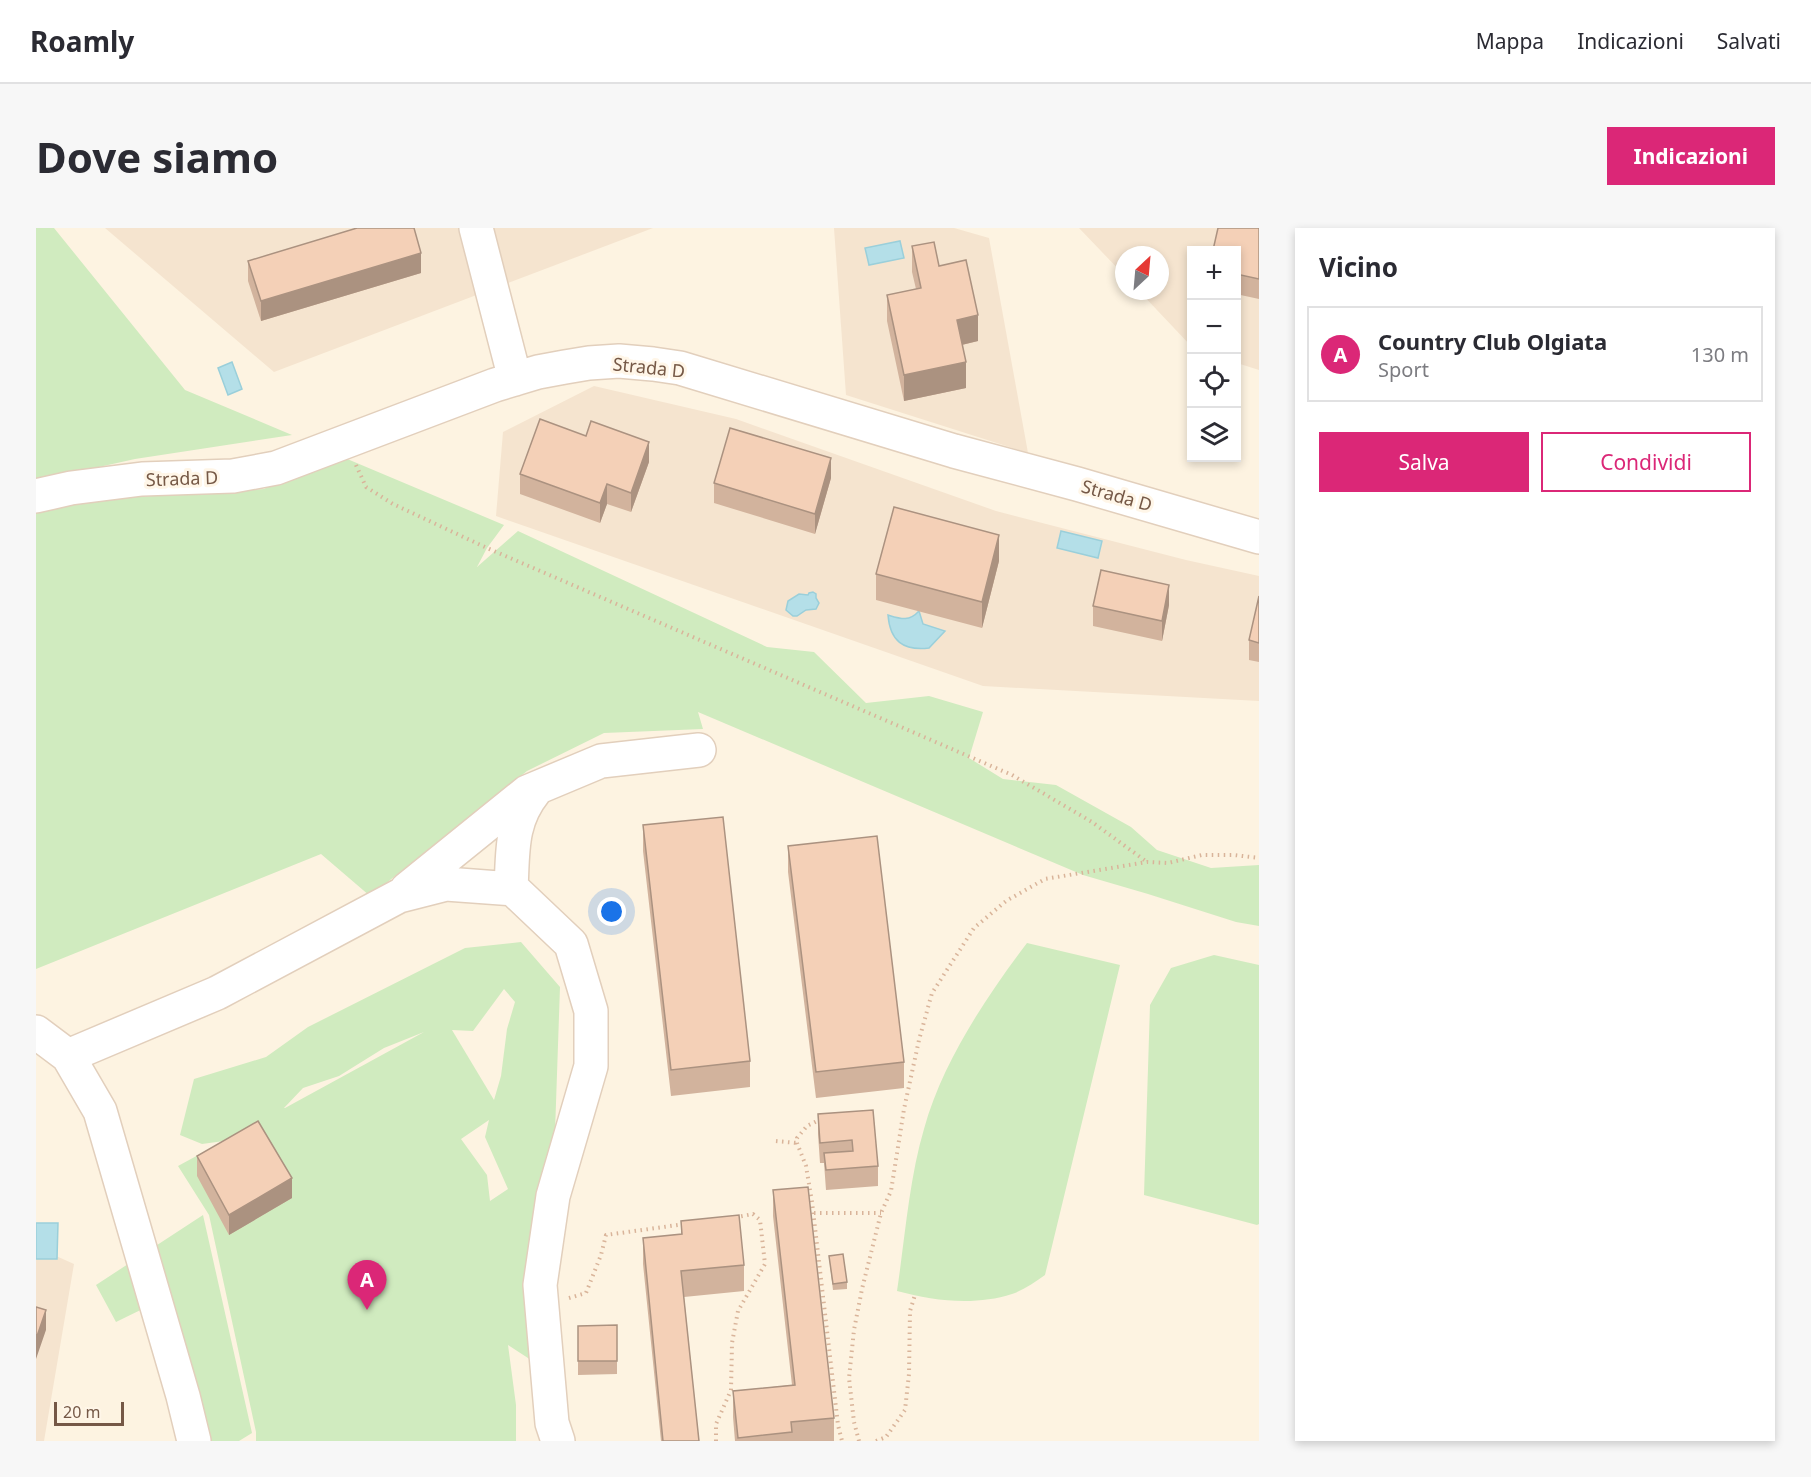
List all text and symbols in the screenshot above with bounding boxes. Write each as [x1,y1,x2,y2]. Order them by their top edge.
text: Roamly [30,22,134,60]
text: Mappa [1476,27,1544,55]
text: Indicazioni [1577,27,1684,55]
text: Salvati [1717,27,1781,55]
button: Indicazioni [1607,127,1775,185]
text: Dove siamo [36,128,278,185]
north arrow [1115,246,1169,300]
map controls [1187,246,1241,462]
button: + [1187,246,1241,300]
text: Vicino [1319,249,1398,285]
button: − [1187,300,1241,354]
text: Country Club Olgiata [1378,326,1607,356]
text: A [1334,341,1347,368]
text: 130 m [1691,341,1749,368]
street label: Strada D [612,351,686,383]
button: locate [1187,354,1241,408]
text: Sport [1378,356,1429,383]
button: layers [1187,408,1241,462]
button: Salva [1319,432,1529,492]
button: Condividi [1541,432,1751,492]
street label: Strada D [145,465,219,491]
street label: Strada D [1079,473,1155,517]
your location [597,897,626,926]
pin: A [348,1260,386,1310]
scale bar [54,1399,124,1426]
text: 20 m [63,1401,100,1423]

